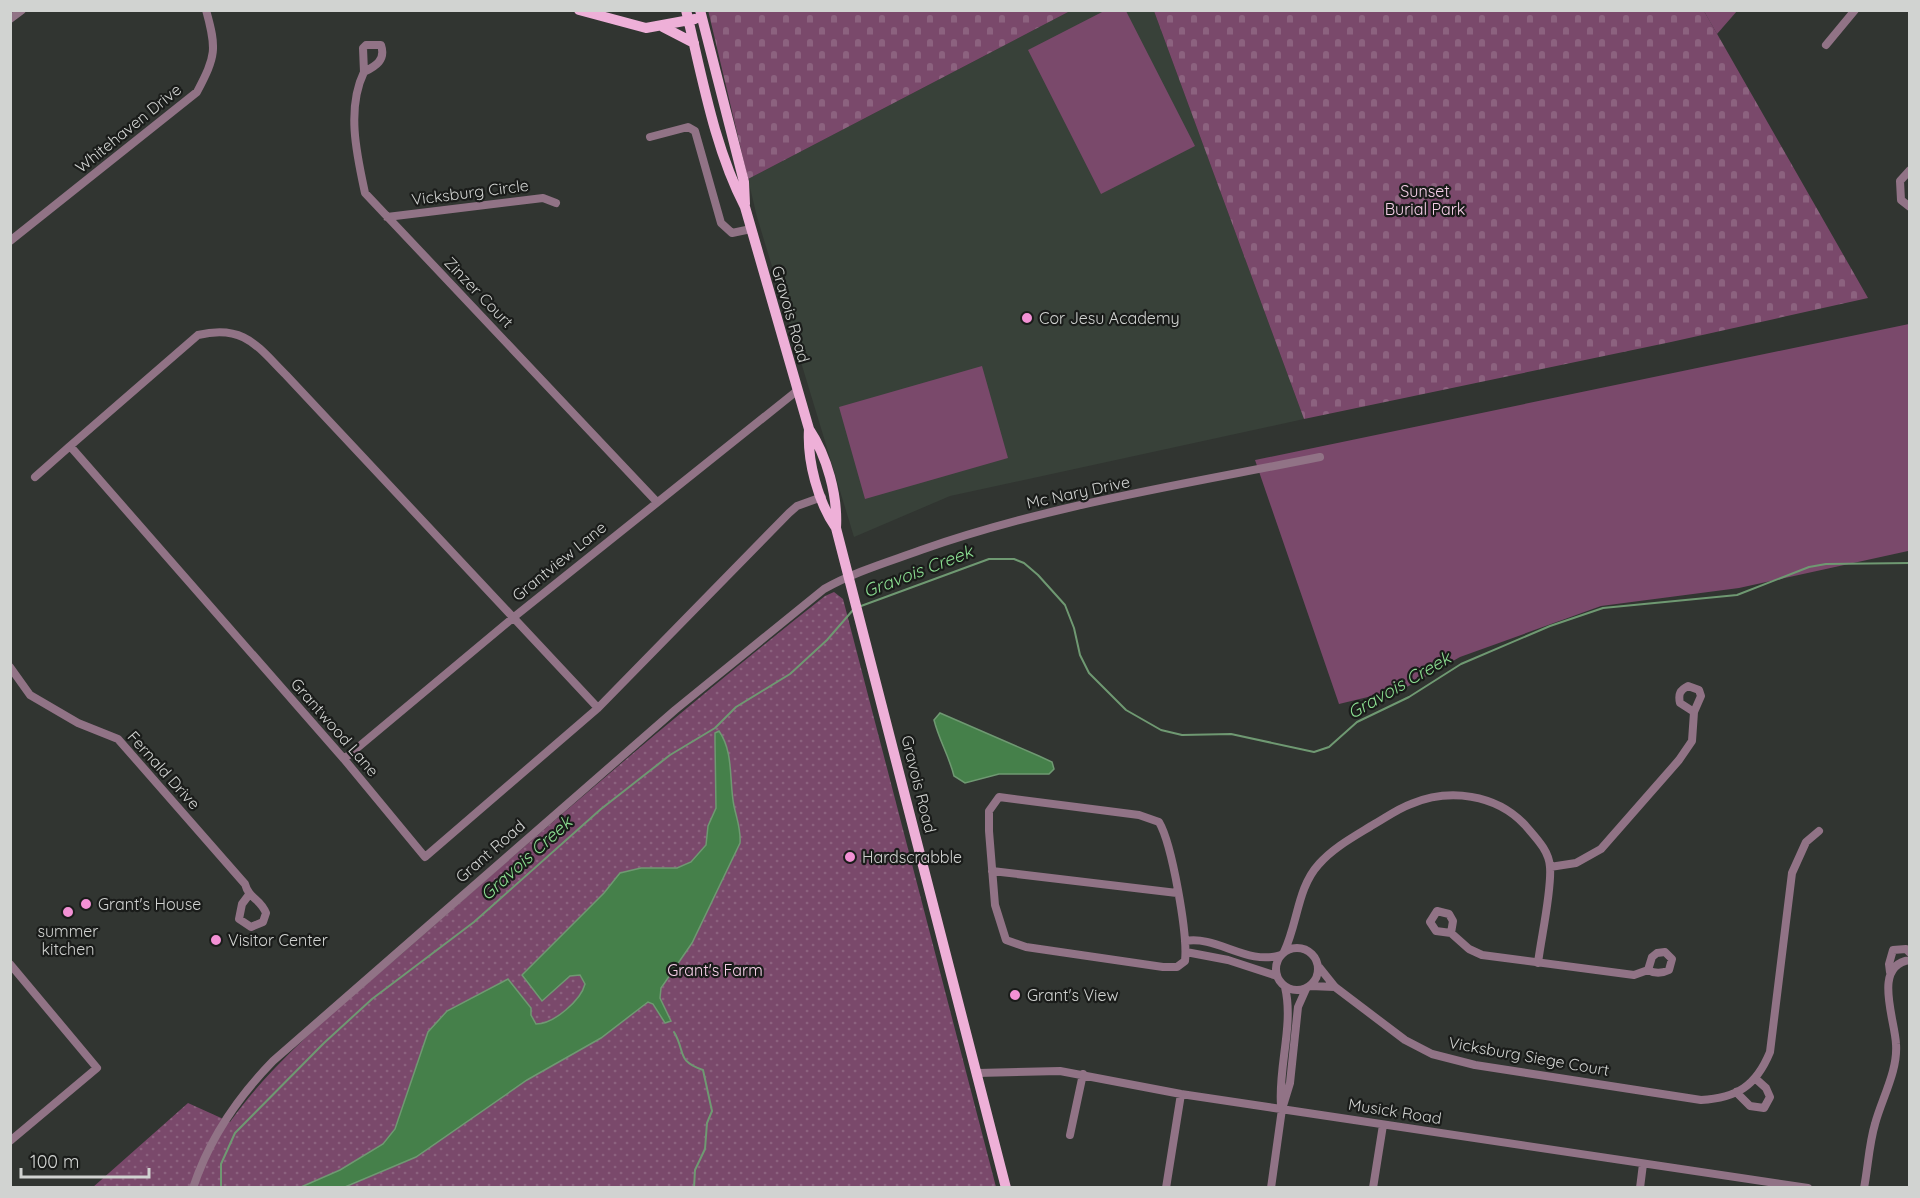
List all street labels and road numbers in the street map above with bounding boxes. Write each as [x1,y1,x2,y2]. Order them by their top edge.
street label: Whitehaven Drive [71,79,185,177]
street label: Vicksburg Circle [410,175,530,209]
street label: Zinzer Court [440,252,518,332]
street label: Gravois Road [768,263,814,365]
street label: Mc Nary Drive [1024,471,1132,513]
street label: Grantview Lane [508,517,610,605]
street label: Grantwood Lane [287,674,383,780]
street label: Fernald Drive [123,726,205,814]
street label: Gravois Road [897,733,941,835]
street label: Grant Road [451,815,529,887]
street label: Vicksburg Siege Court [1447,1032,1611,1080]
street label: Musick Road [1347,1094,1443,1128]

